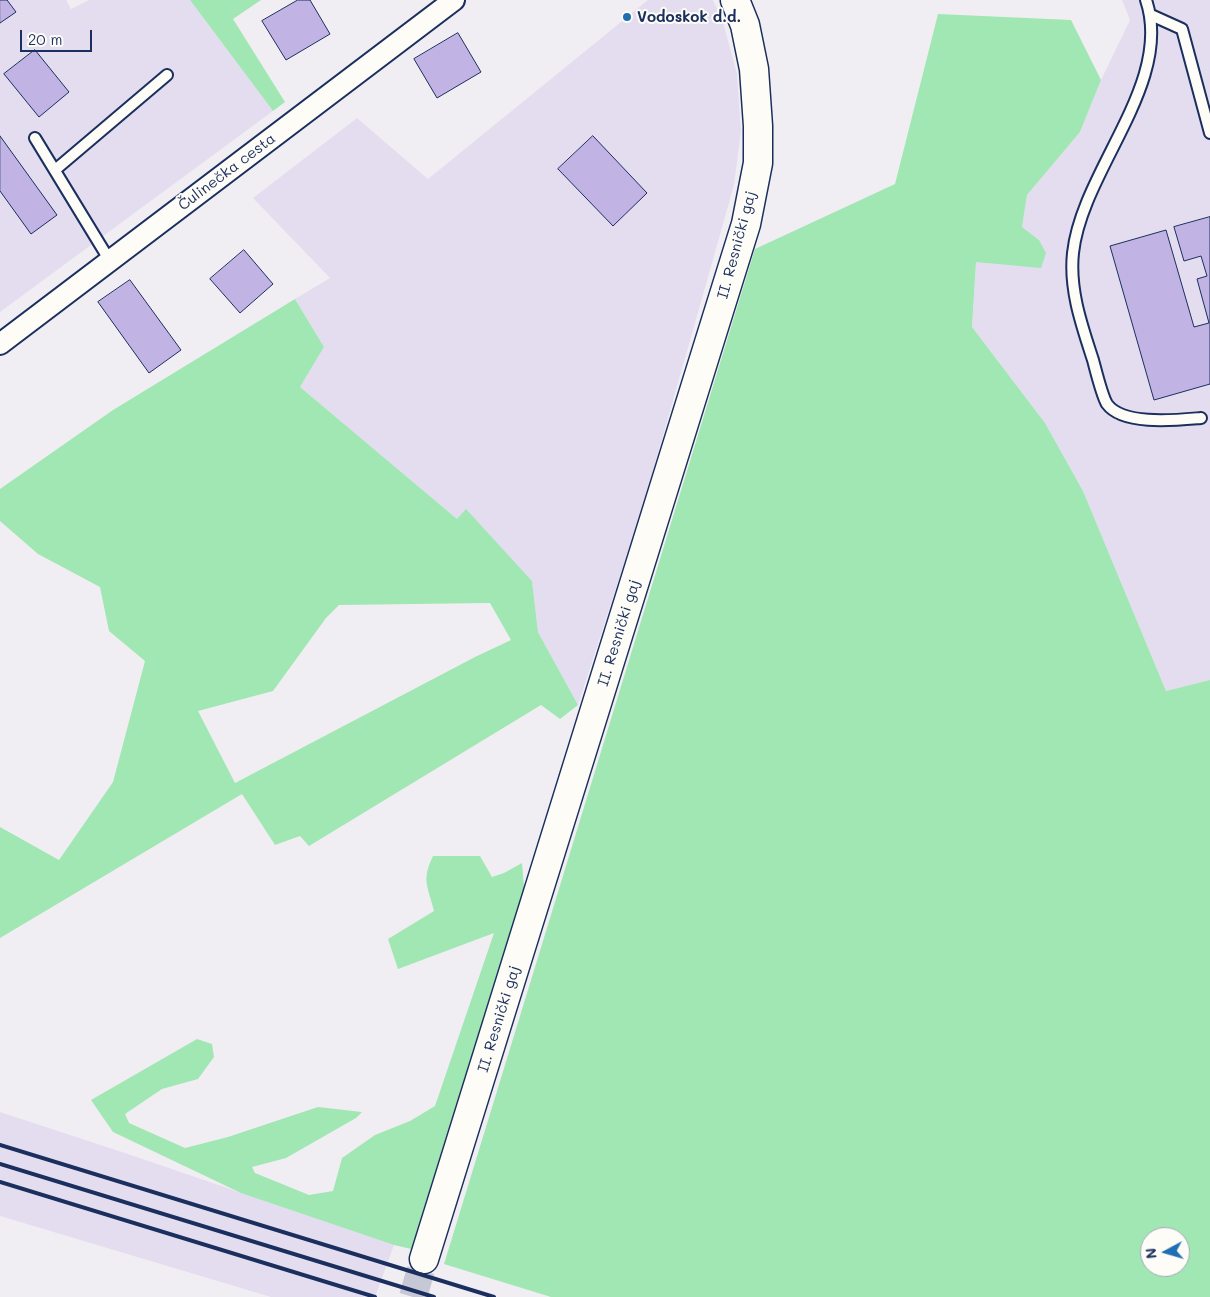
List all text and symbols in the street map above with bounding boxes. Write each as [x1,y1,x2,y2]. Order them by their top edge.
place label: Vodoskok d.d. [637,8,741,26]
marker: Vodoskok d.d. [621,11,633,23]
scale bar [22,20,95,52]
text: 20 m [28,29,62,49]
street label: Čulinečka cesta [175,130,279,214]
street label: II. Resnički gaj [714,189,760,301]
street label: II. Resnički gaj [594,577,644,689]
street label: II. Resnički gaj [474,963,524,1075]
north arrow [1140,1227,1190,1277]
text: N [1141,1247,1161,1260]

